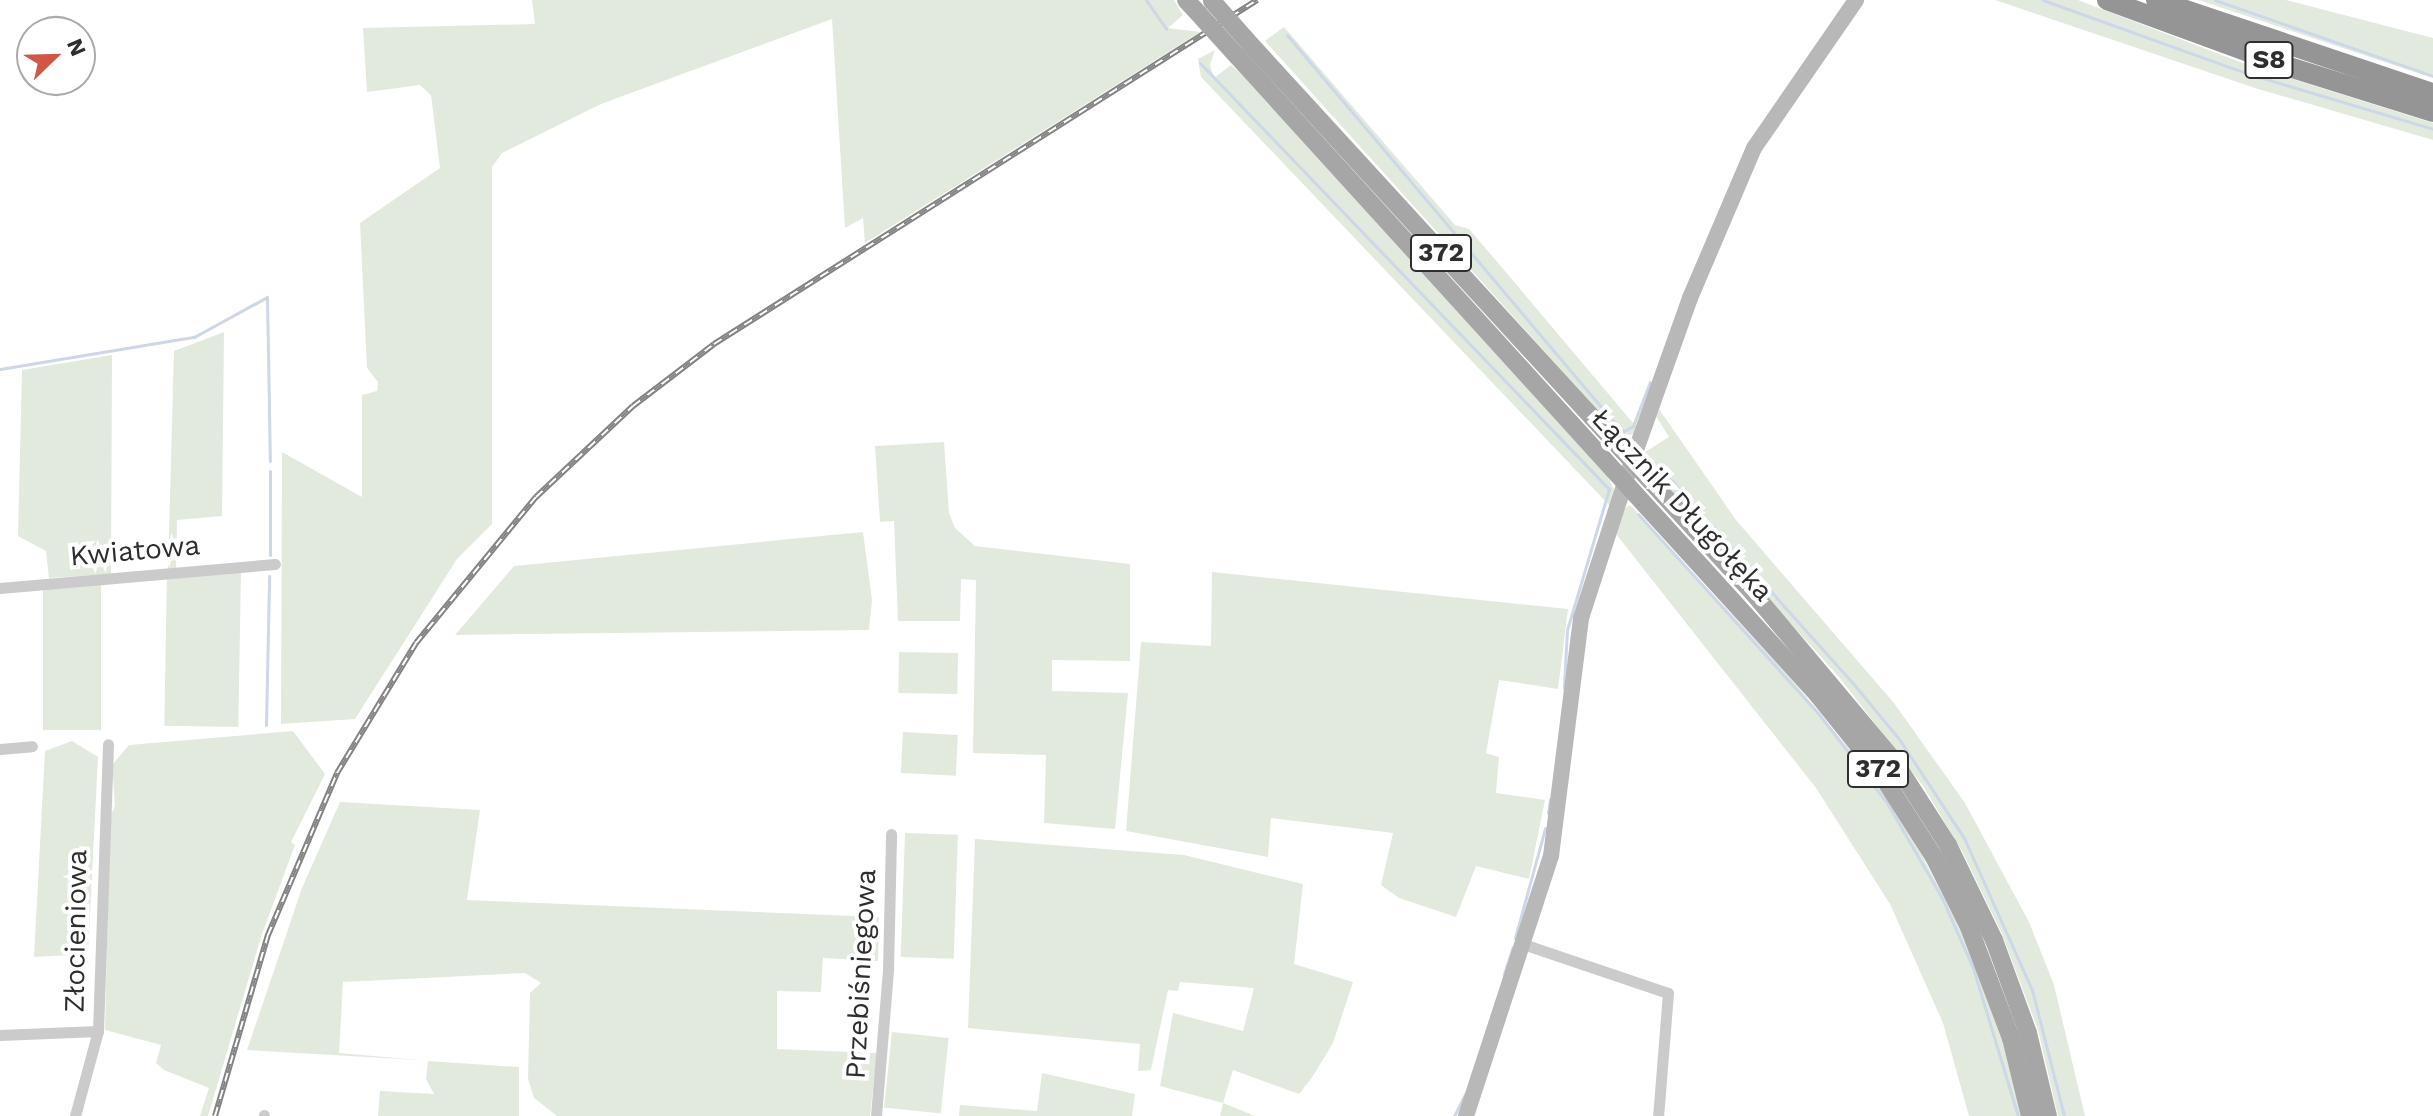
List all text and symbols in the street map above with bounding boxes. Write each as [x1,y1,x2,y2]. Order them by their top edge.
north arrow [16,16,96,96]
text: N [62,35,91,60]
road number: S8 [2243,38,2295,82]
road number: 372 [1409,231,1473,275]
street label: Łącznik Długołęka [1584,401,1780,609]
street label: Kwiatowa [69,529,201,573]
road number: 372 [1846,747,1910,791]
street label: Złocieniowa [58,849,94,1013]
street label: Przebiśniegowa [839,868,883,1080]

